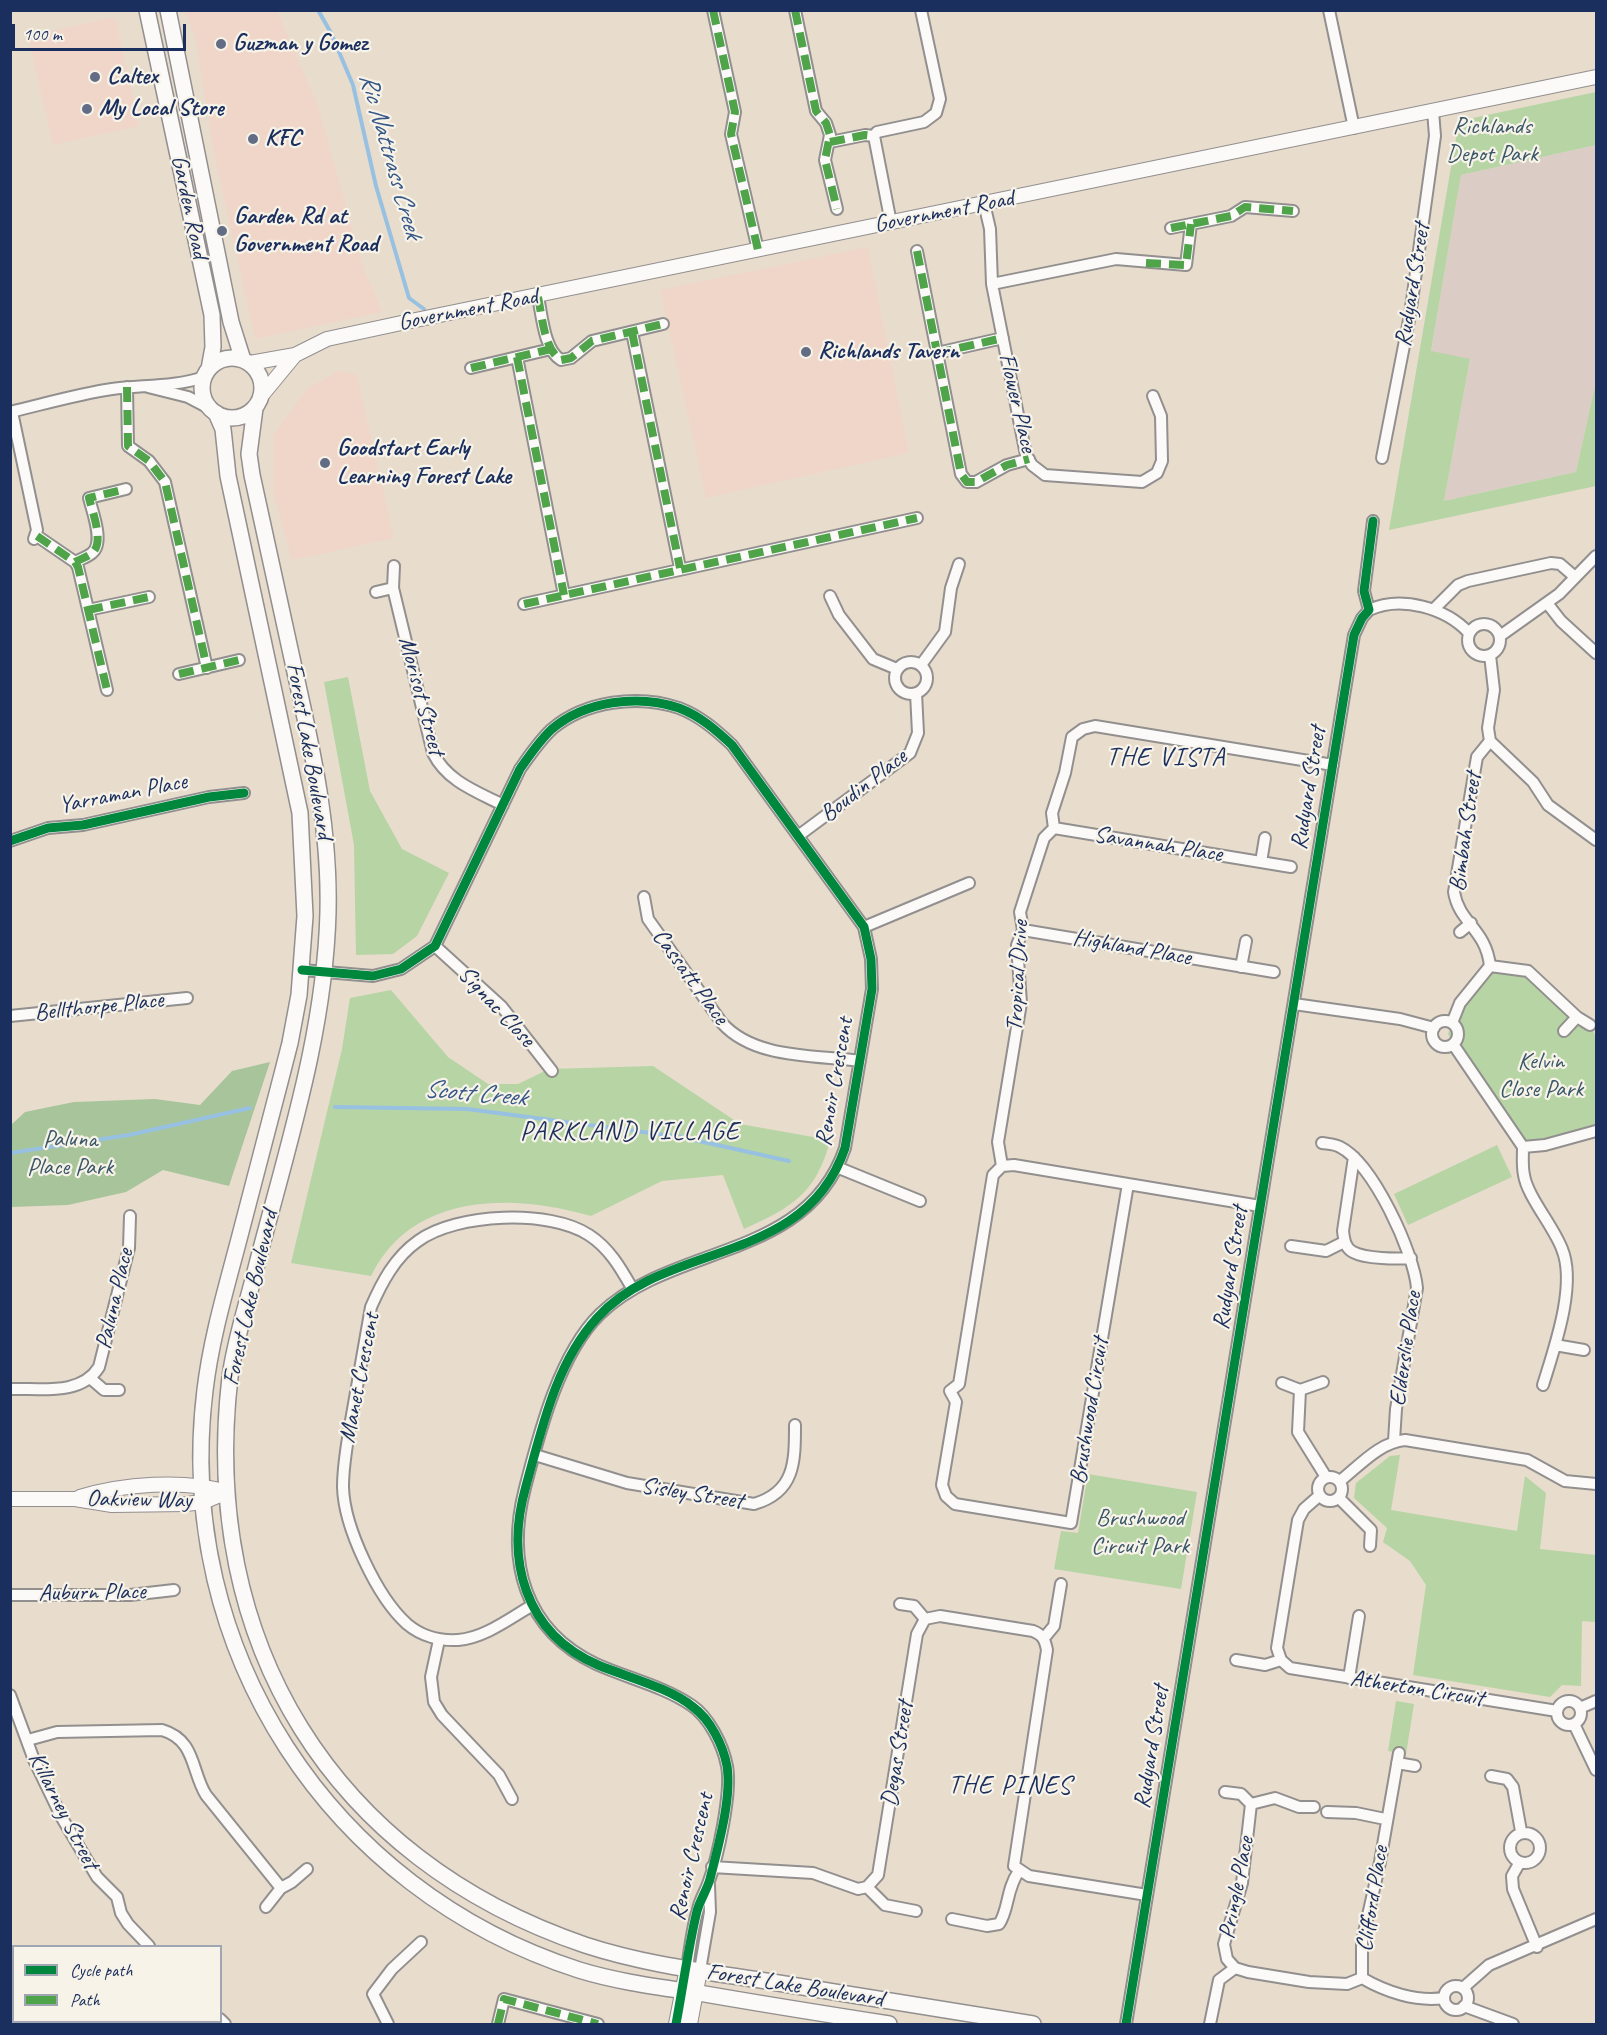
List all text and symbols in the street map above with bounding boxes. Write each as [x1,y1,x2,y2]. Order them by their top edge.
scale bar [15,12,189,50]
text: 100 m [23,23,62,45]
place label: Guzman y Gomez [233,30,367,58]
marker: Guzman y Gomez [214,37,228,51]
place label: Caltex [107,63,158,91]
marker: Caltex [88,70,102,84]
water label: Ric Nattrass Creek [352,70,428,242]
place label: My Local Store [99,95,223,123]
marker: My Local Store [80,102,94,116]
park label: Richlands Depot Park [1446,113,1538,169]
place label: KFC [265,125,301,153]
marker: KFC [246,132,260,146]
street label: Garden Road [164,153,214,261]
street label: Government Road [872,184,1016,240]
place label: Garden Rd at Government Road [234,203,378,259]
street label: Rudyard Street [1389,221,1437,349]
marker: Garden Rd at Government Road [215,224,229,238]
street label: Government Road [396,282,540,338]
place label: Richlands Tavern [818,338,959,366]
marker: Richlands Tavern [799,345,813,359]
street label: Flower Place [992,351,1042,455]
place label: Goodstart Early Learning Forest Lake [337,435,511,491]
marker: Goodstart Early Learning Forest Lake [318,456,332,470]
street label: Morisot Street [391,634,451,758]
street label: Forest Lake Boulevard [279,661,339,841]
street label: Rudyard Street [1285,724,1333,852]
district label: THE VISTA [1106,742,1226,774]
street label: Boudin Place [815,743,913,829]
street label: Yarraman Place [57,767,189,821]
street label: Bimbah Street [1443,771,1489,893]
street label: Savannah Place [1092,821,1224,869]
street label: Tropical Drive [1001,920,1035,1032]
street label: Cassatt Place [646,923,734,1031]
street label: Highland Place [1071,923,1193,973]
street label: Signac Close [451,961,541,1053]
street label: Bellthorpe Place [33,986,165,1028]
street label: Renoir Crescent [810,1015,860,1149]
park label: Kelvin Close Park [1499,1048,1583,1104]
water label: Scott Creek [423,1074,527,1114]
district label: PARKLAND VILLAGE [522,1116,738,1148]
park label: Paluna Place Park [27,1126,113,1182]
street label: Rudyard Street [1207,1204,1255,1332]
street label: Forest Lake Boulevard [217,1208,285,1388]
street label: Paluna Place [89,1246,141,1352]
street label: Elderslie Place [1384,1290,1428,1408]
street label: Manet Crescent [333,1311,387,1445]
street label: Brushwood Circuit [1064,1336,1116,1486]
street label: Sisley Street [639,1472,745,1516]
street label: Oakview Way [86,1485,192,1515]
park label: Brushwood Circuit Park [1091,1505,1189,1561]
street label: Auburn Place [38,1578,146,1608]
street label: Atherton Circuit [1348,1664,1486,1714]
street label: Rudyard Street [1128,1683,1176,1811]
street label: Degas Street [875,1699,921,1809]
street label: Killarney Street [21,1747,105,1875]
district label: THE PINES [948,1770,1072,1802]
street label: Renoir Crescent [663,1790,721,1924]
street label: Pringle Place [1213,1834,1261,1942]
street label: Clifford Place [1350,1844,1396,1954]
legend [12,1945,222,2023]
street label: Forest Lake Boulevard [705,1958,885,2014]
text: Cycle path [70,1959,132,1981]
text: Path [70,1989,100,2011]

